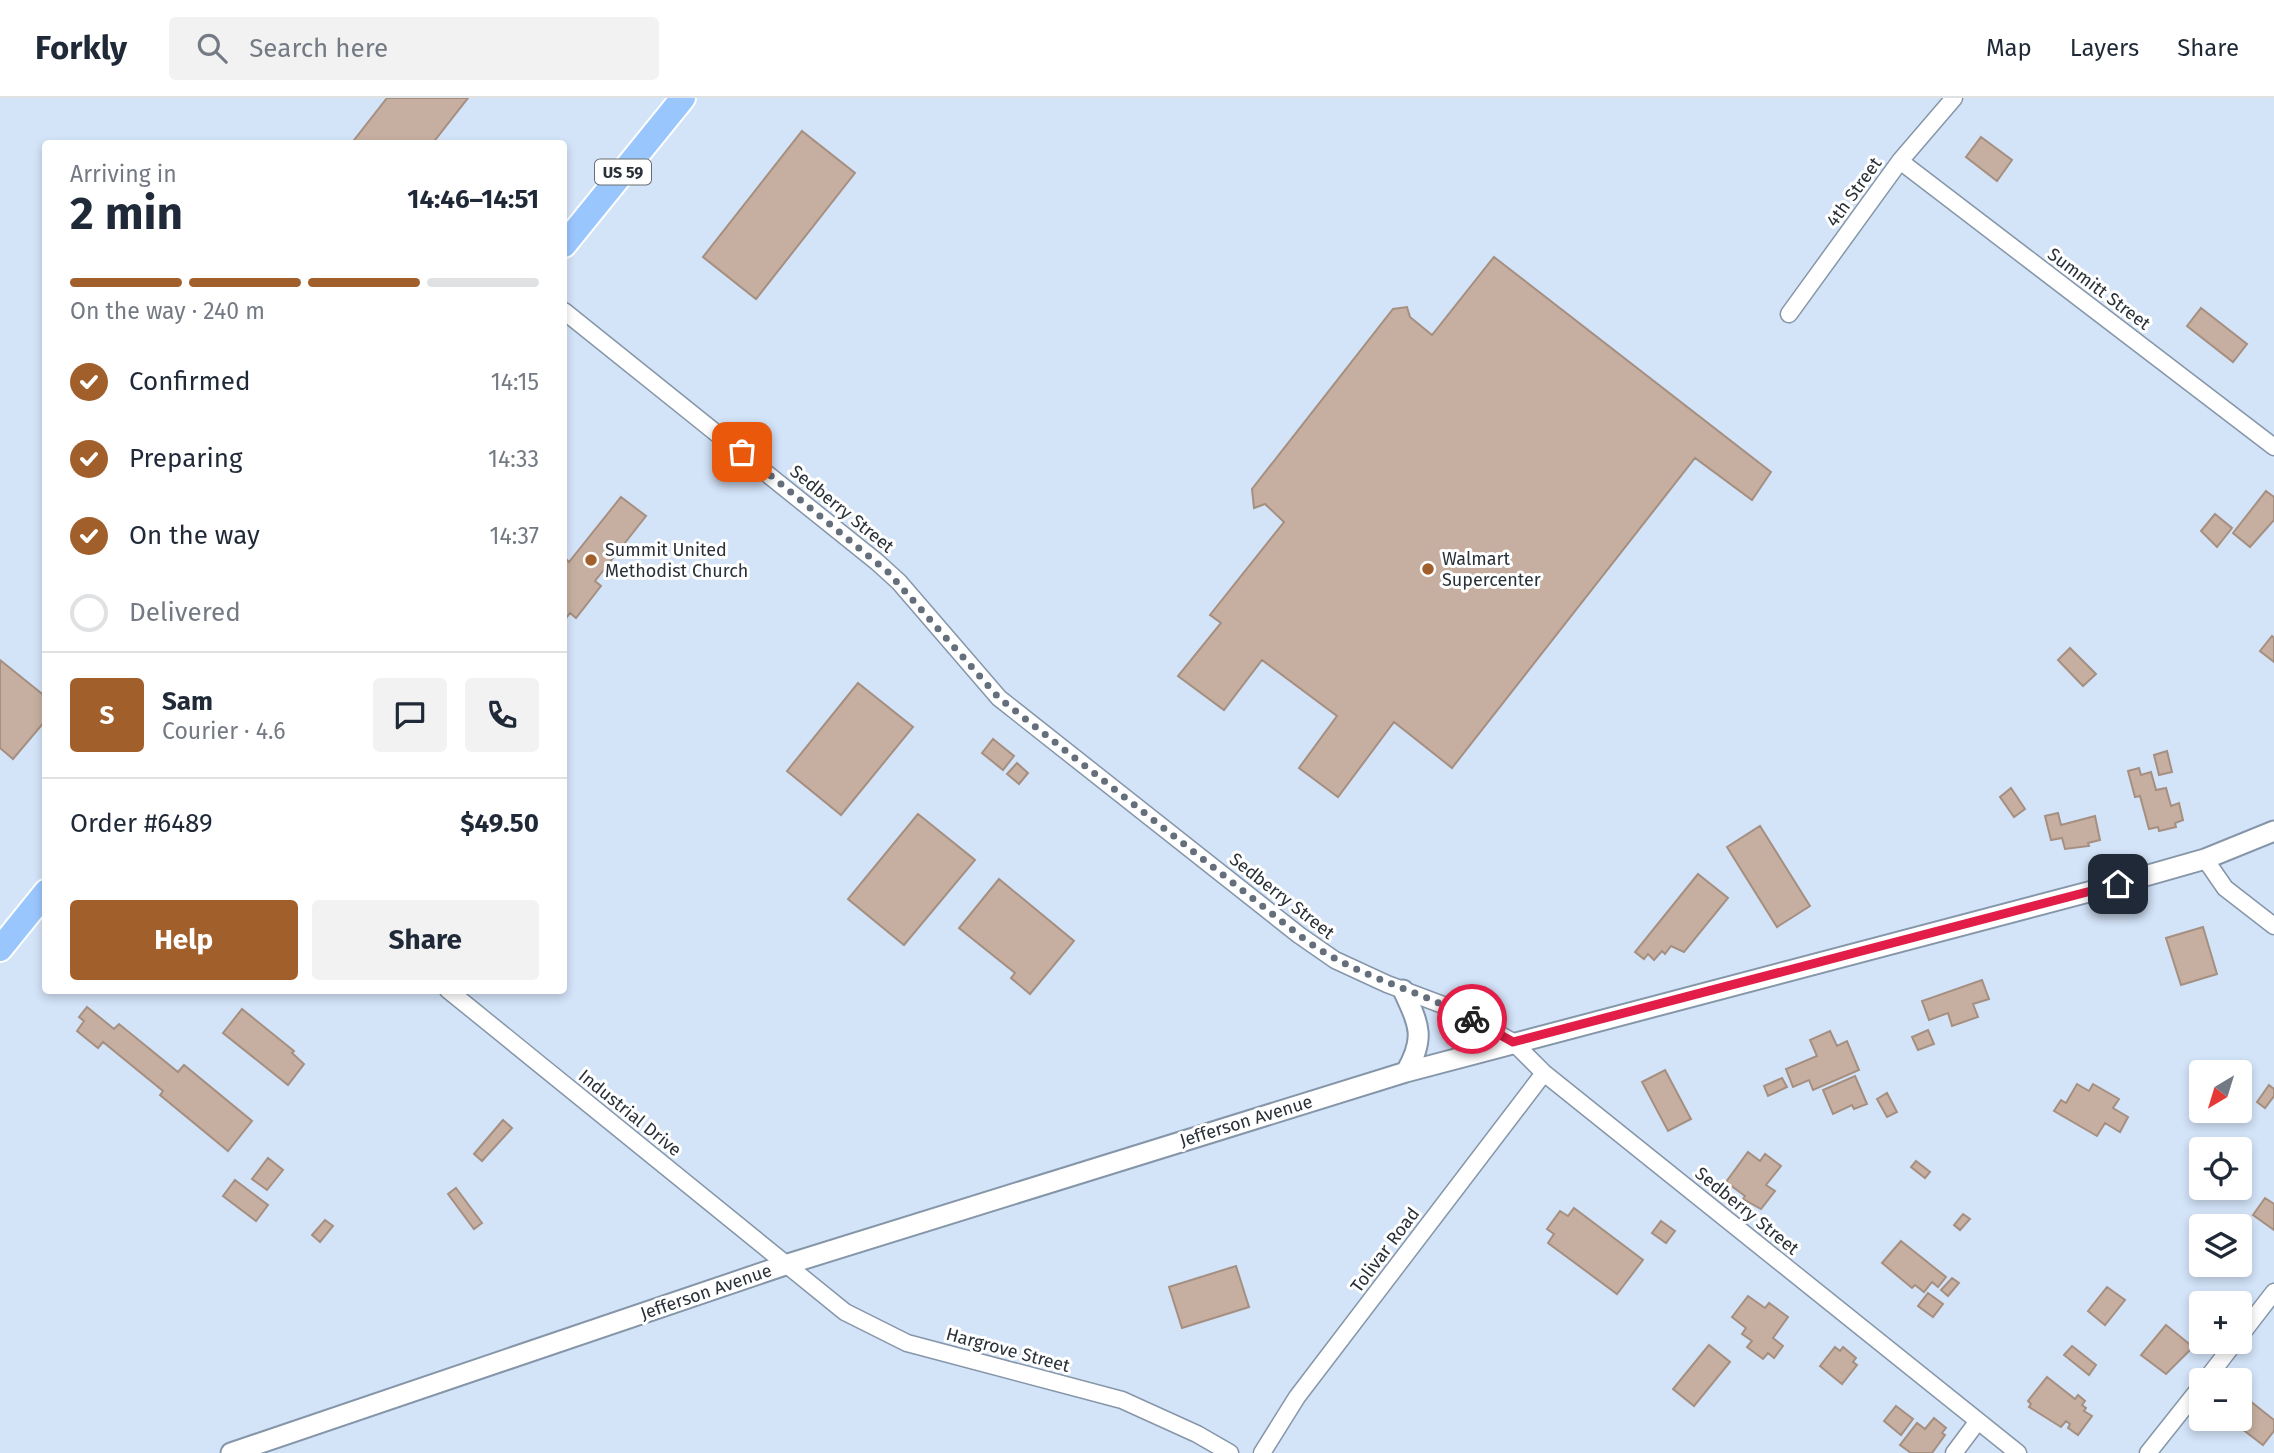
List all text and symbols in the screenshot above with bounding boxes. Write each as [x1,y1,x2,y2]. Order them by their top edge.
search box [169,17,659,80]
text: Forkly [35,28,127,68]
icon: search [193,29,231,67]
text: Search here [249,33,388,64]
text: Map [1986,34,2032,62]
text: Layers [2070,34,2139,62]
text: Share [2177,34,2239,62]
street label: 4th Street [1822,153,1887,231]
road number: US 59 [595,159,651,184]
text: Arriving in [70,160,177,188]
text: 14:46–14:51 [407,184,539,215]
text: 2 min [70,186,183,241]
street label: Summitt Street [2043,243,2155,335]
text: On the way · 240 m [70,297,265,325]
icon: check [70,363,108,401]
text: Confirmed [129,366,250,397]
text: 14:15 [491,368,539,396]
pin [712,422,772,482]
icon: bag [723,433,761,471]
icon: check [70,440,108,478]
text: Preparing [129,443,242,474]
text: 14:33 [488,445,539,473]
street label: Sedberry Street [786,460,899,558]
icon: check [70,517,108,555]
text: On the way [129,520,260,551]
text: 14:37 [490,522,539,550]
place label: Summit United Methodist Church [605,539,748,582]
place label: Walmart Supercenter [1442,548,1541,591]
marker: Summit United Methodist Church [583,552,599,568]
marker: Walmart Supercenter [1420,561,1436,577]
text: Delivered [129,597,241,628]
button: chat [373,678,447,752]
button: phone [465,678,539,752]
text: Sam [162,686,213,717]
text: S [100,700,114,731]
text: Courier · 4.6 [162,717,286,745]
text: Order #6489 [70,808,213,839]
text: $49.50 [460,808,539,839]
street label: Sedberry Street [1225,848,1339,944]
pin [2088,854,2148,914]
icon: home [2099,865,2137,903]
button: Help [70,900,298,980]
button: Share [312,900,539,980]
courier [1437,984,1507,1054]
icon: bike [1453,1000,1491,1038]
north arrow [2189,1060,2252,1124]
map controls [2189,1060,2252,1431]
street label: Industrial Drive [574,1065,686,1161]
street label: Jefferson Avenue [1177,1090,1315,1152]
button: locate [2189,1137,2252,1200]
street label: Sedberry Street [1691,1162,1804,1260]
street label: Tolivar Road [1346,1203,1424,1297]
button: layers [2189,1214,2252,1277]
street label: Jefferson Avenue [637,1259,775,1325]
button: + [2189,1291,2252,1354]
street label: Hargrove Street [944,1323,1073,1377]
button: − [2189,1368,2252,1431]

